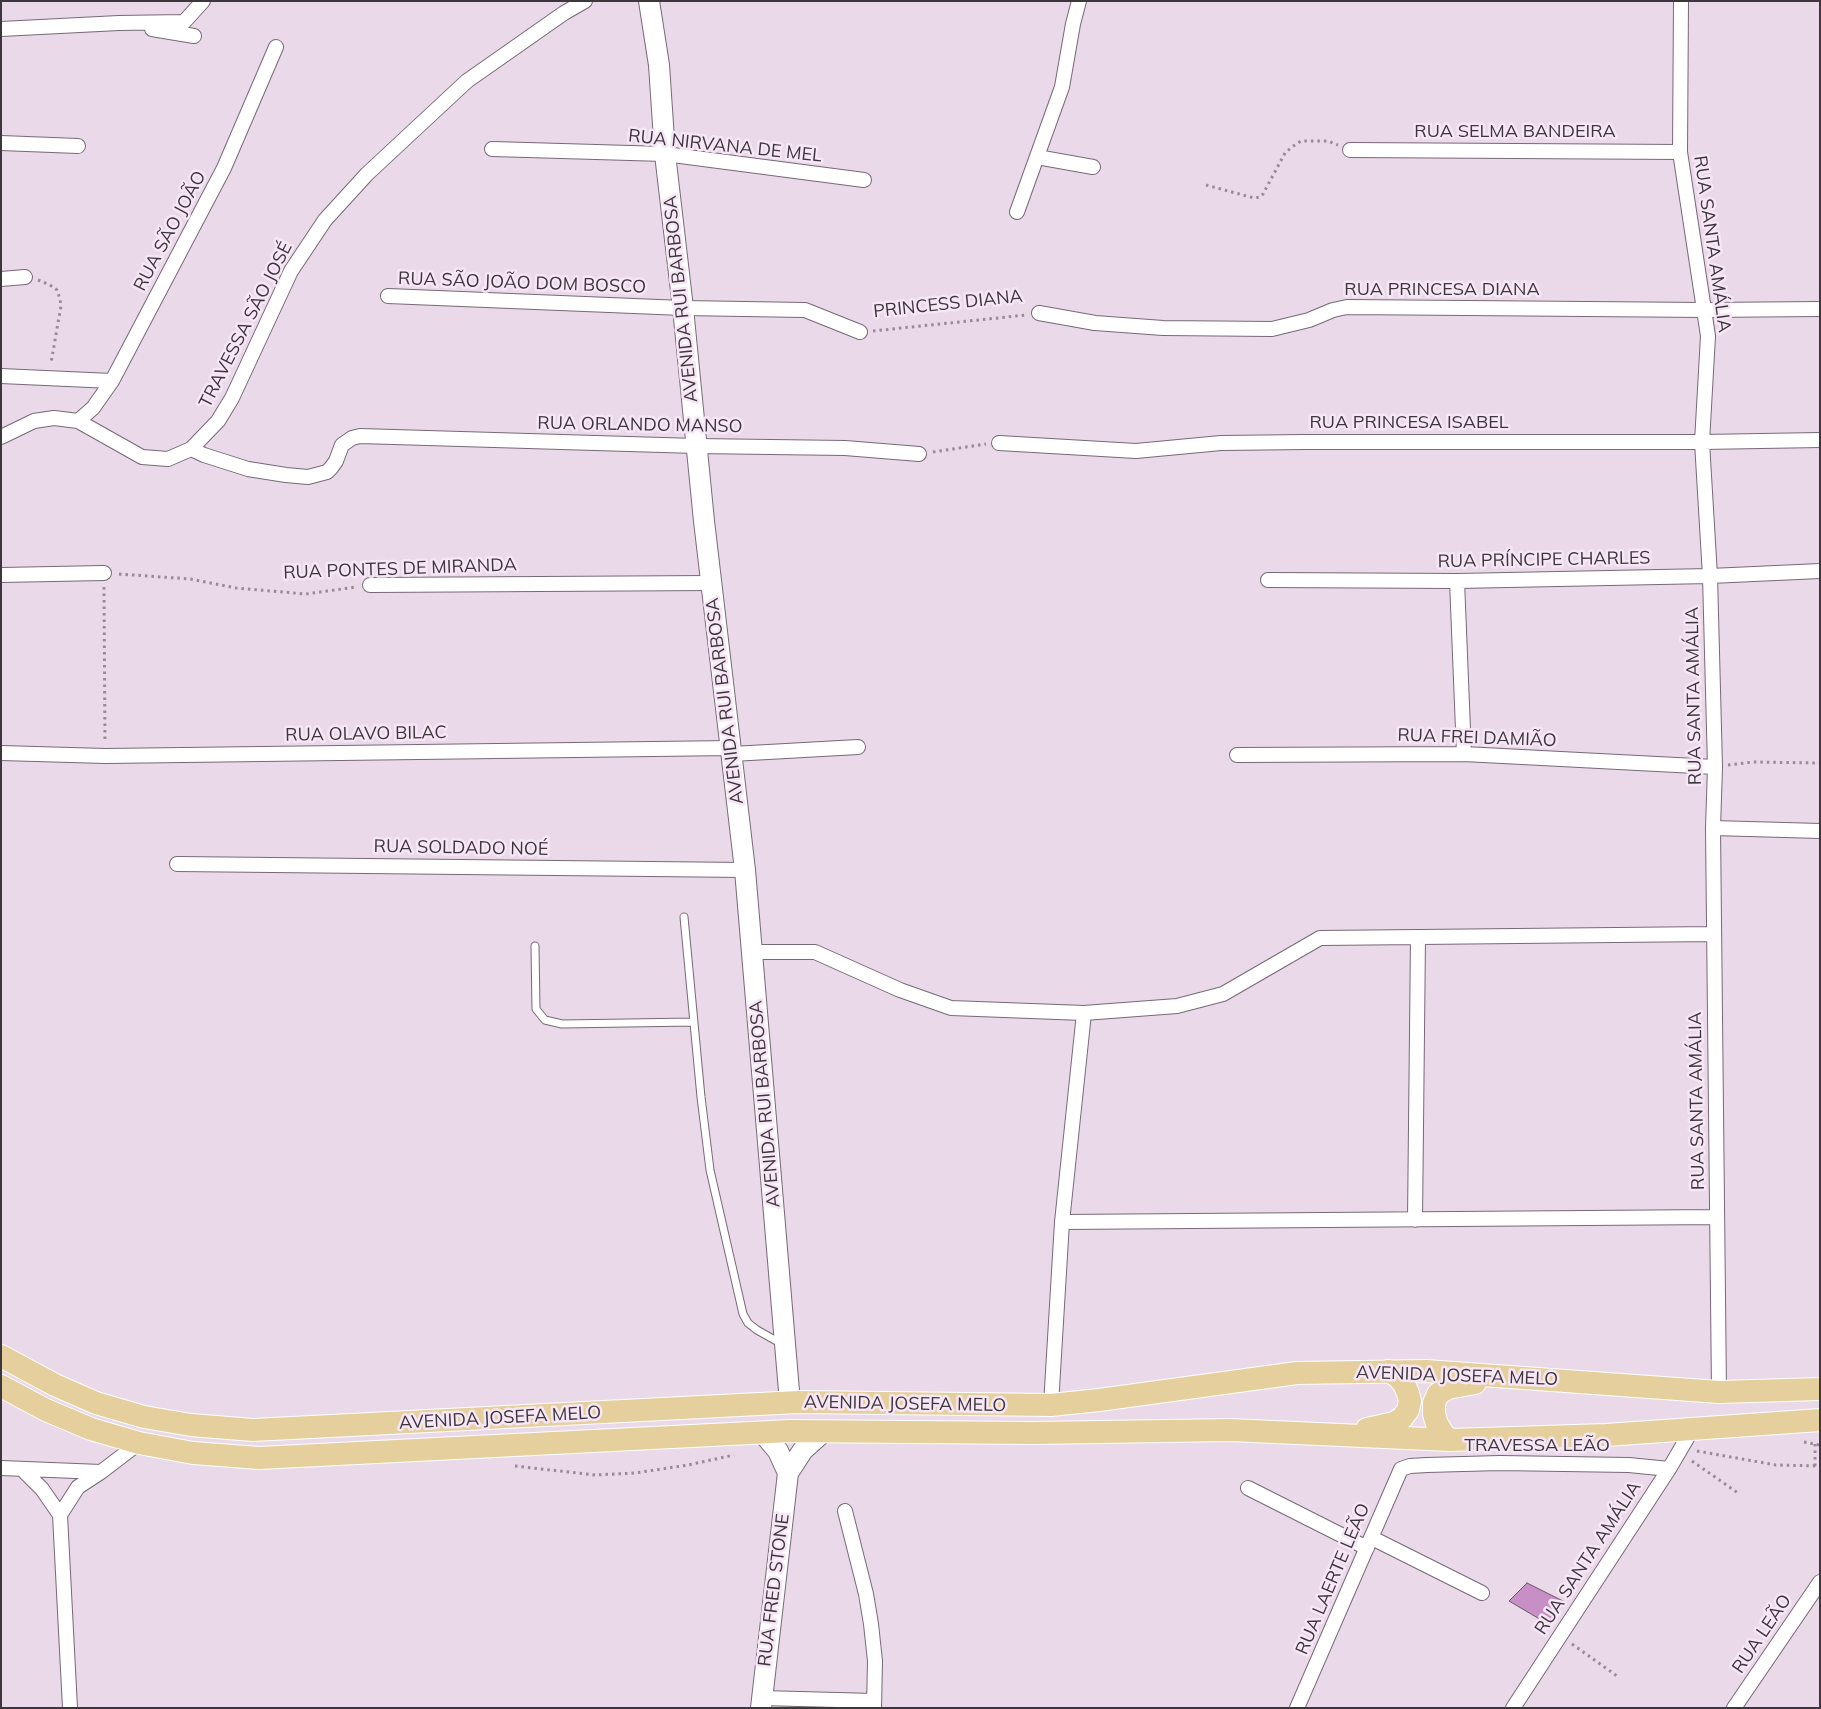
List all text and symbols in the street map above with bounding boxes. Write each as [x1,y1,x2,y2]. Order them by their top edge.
street label: RUA SELMA BANDEIRA [1414,121,1616,143]
street label: RUA NIRVANA DE MEL [627,125,823,167]
street label: RUA SANTA AMÁLIA [1689,154,1735,334]
street label: RUA SÃO JOÃO [129,167,211,295]
street label: AVENIDA RUI BARBOSA [659,194,703,404]
street label: TRAVESSA SÃO JOSÉ [195,239,297,411]
street label: RUA SÃO JOÃO DOM BOSCO [398,268,646,298]
street label: RUA PRINCESA DIANA [1344,279,1540,301]
street label: PRINCESS DIANA [872,285,1024,323]
street label: RUA ORLANDO MANSO [537,412,743,438]
street label: RUA PRINCESA ISABEL [1309,412,1509,434]
street label: RUA PRÍNCIPE CHARLES [1437,547,1651,573]
street label: RUA PONTES DE MIRANDA [283,554,517,584]
street label: AVENIDA RUI BARBOSA [702,596,748,806]
street label: RUA SANTA AMÁLIA [1682,607,1706,785]
street label: RUA OLAVO BILAC [285,722,447,746]
street label: RUA FREI DAMIÃO [1397,724,1557,752]
street label: RUA SOLDADO NOÉ [373,836,549,860]
street label: AVENIDA RUI BARBOSA [745,999,785,1209]
street label: RUA SANTA AMÁLIA [1685,1012,1709,1190]
street label: AVENIDA JOSEFA MELO [1356,1362,1558,1390]
street label: AVENIDA JOSEFA MELO [804,1391,1006,1417]
street label: AVENIDA JOSEFA MELO [398,1402,602,1434]
street label: TRAVESSA LEÃO [1464,1435,1610,1457]
street label: RUA SANTA AMÁLIA [1530,1477,1646,1639]
street label: RUA LAERTE LEÃO [1291,1500,1375,1658]
street label: RUA FRED STONE [754,1512,794,1668]
street label: RUA LEÃO [1728,1590,1796,1678]

